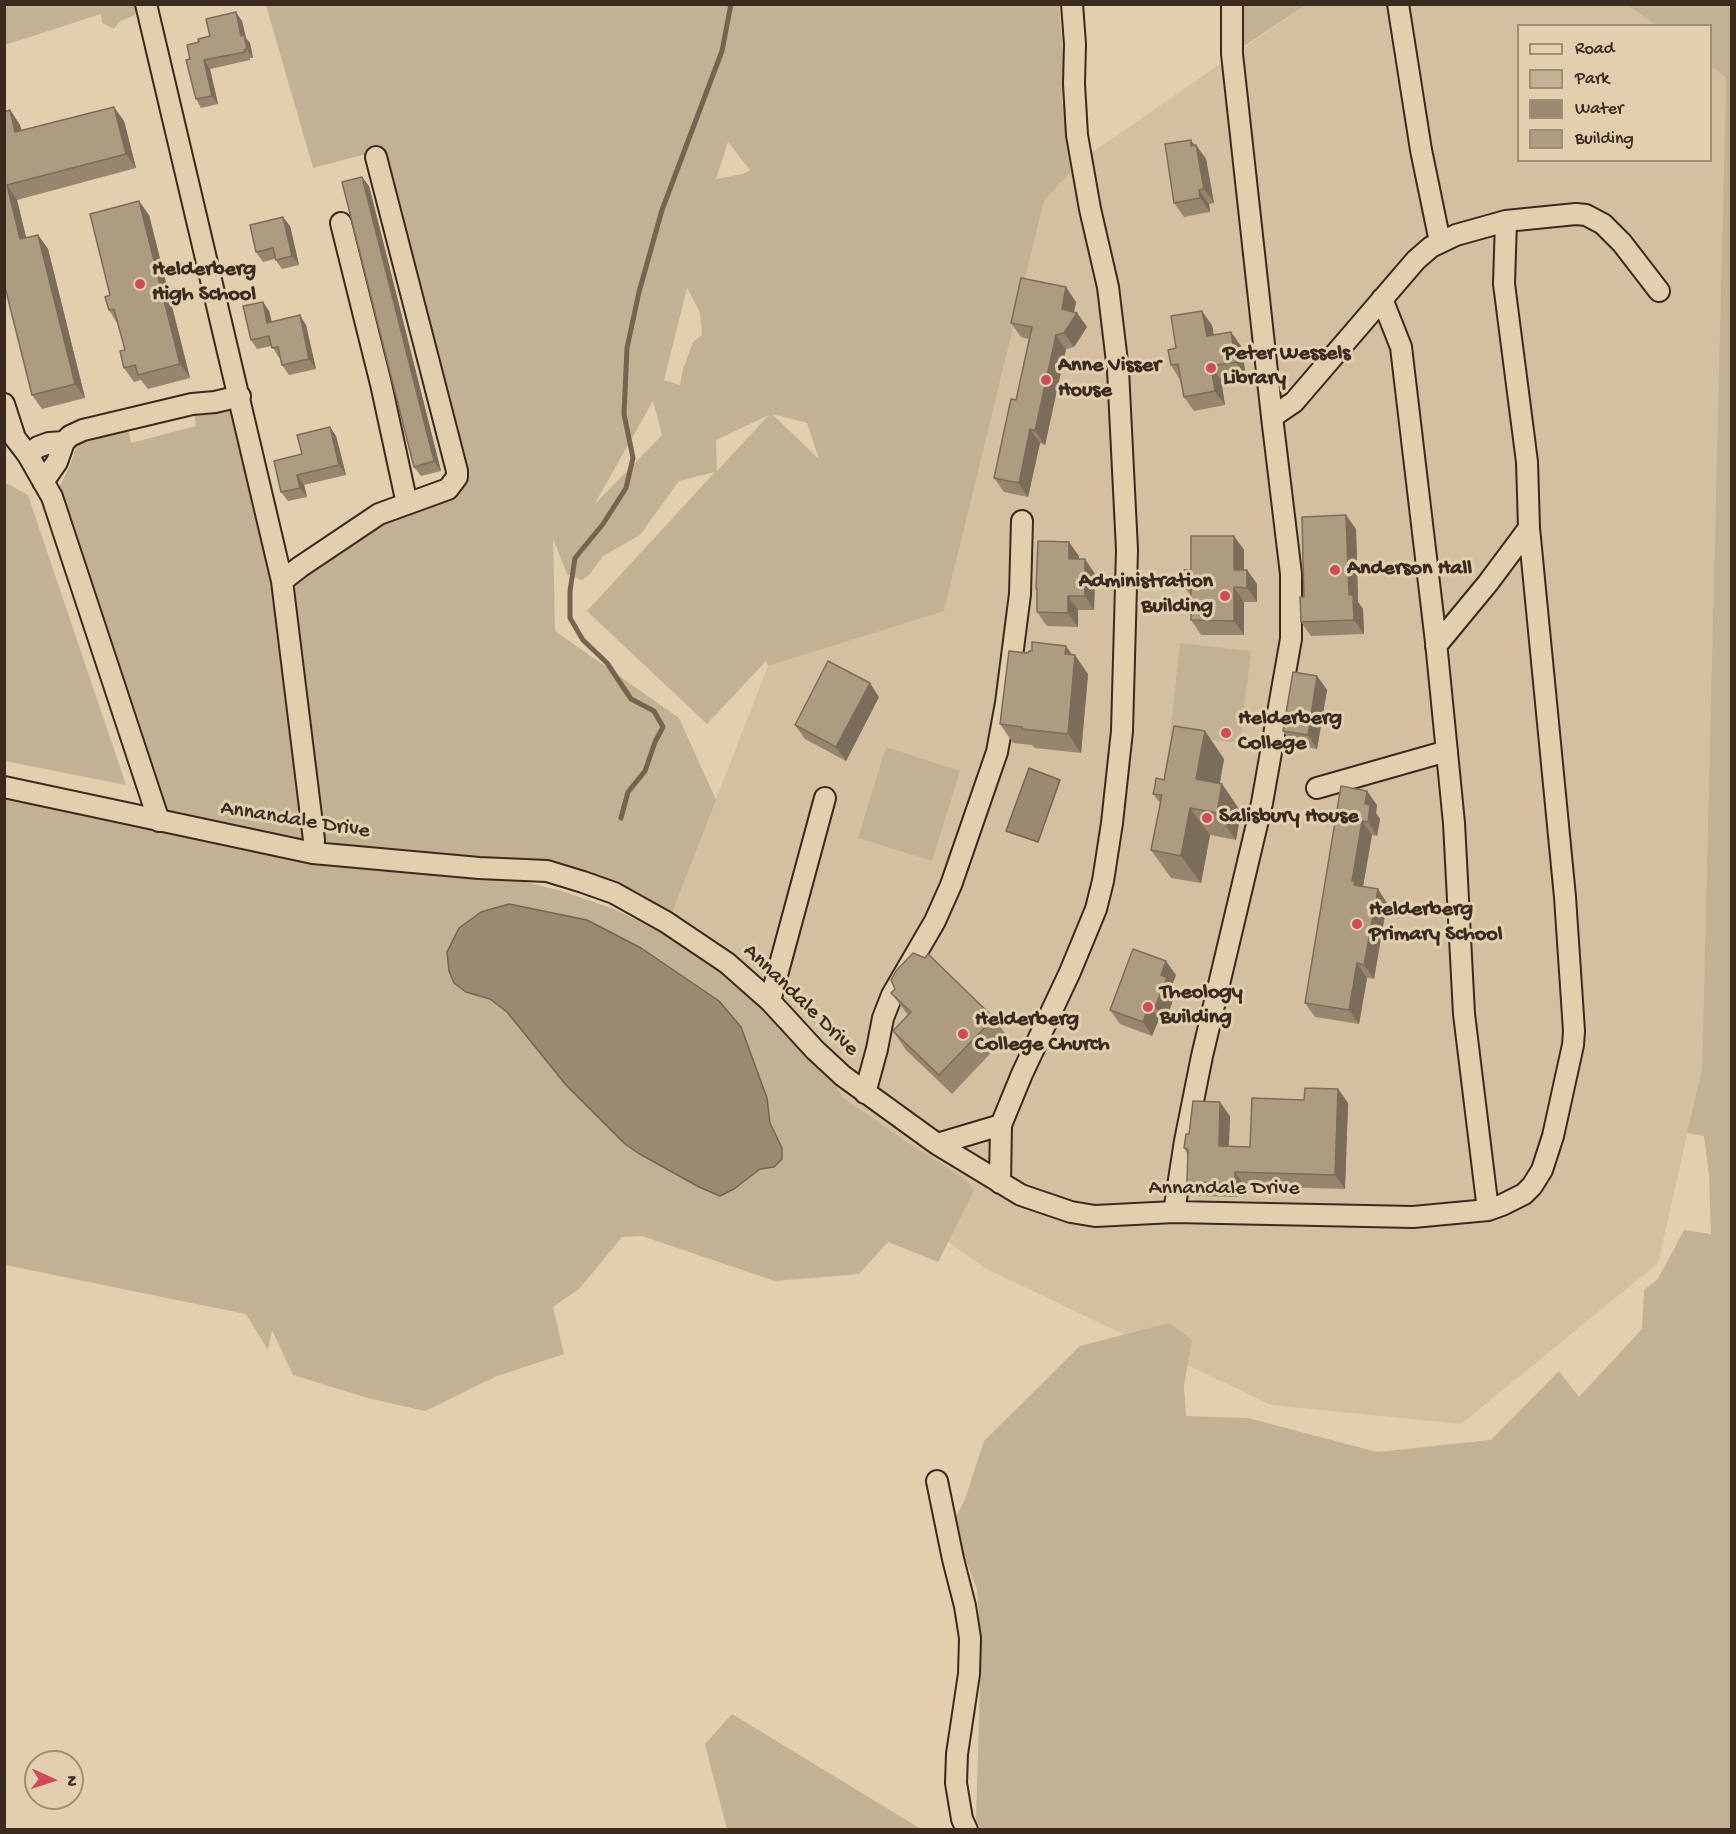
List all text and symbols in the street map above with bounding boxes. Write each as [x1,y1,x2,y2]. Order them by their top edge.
legend [1517,24,1712,162]
text: Road [1575,39,1614,60]
text: Park [1575,69,1609,90]
text: Water [1575,99,1623,120]
text: Building [1575,129,1634,150]
place label: Helderberg High School [152,258,256,310]
marker: Helderberg High School [133,277,147,291]
place label: Peter Wessels Library [1223,342,1350,394]
place label: Anne Visser House [1058,354,1161,406]
marker: Peter Wessels Library [1204,361,1218,375]
marker: Anne Visser House [1039,373,1053,387]
place label: Anderson Hall [1347,557,1472,583]
marker: Anderson Hall [1328,563,1342,577]
place label: Administration Building [1079,570,1213,622]
marker: Administration Building [1218,589,1232,603]
place label: Helderberg College [1238,707,1342,758]
marker: Helderberg College [1219,726,1233,740]
street label: Annandale Drive [218,796,372,846]
place label: Salisbury House [1219,805,1359,831]
marker: Salisbury House [1200,811,1214,825]
place label: Helderberg Primary School [1369,898,1503,950]
marker: Helderberg Primary School [1350,917,1364,931]
street label: Annandale Drive [737,939,863,1063]
place label: Theology Building [1160,981,1243,1032]
marker: Theology Building [1141,1000,1155,1014]
place label: Helderberg College Church [975,1008,1110,1060]
marker: Helderberg College Church [956,1027,970,1041]
street label: Annandale Drive [1148,1177,1300,1203]
north arrow [24,1750,84,1810]
text: N [61,1775,80,1787]

